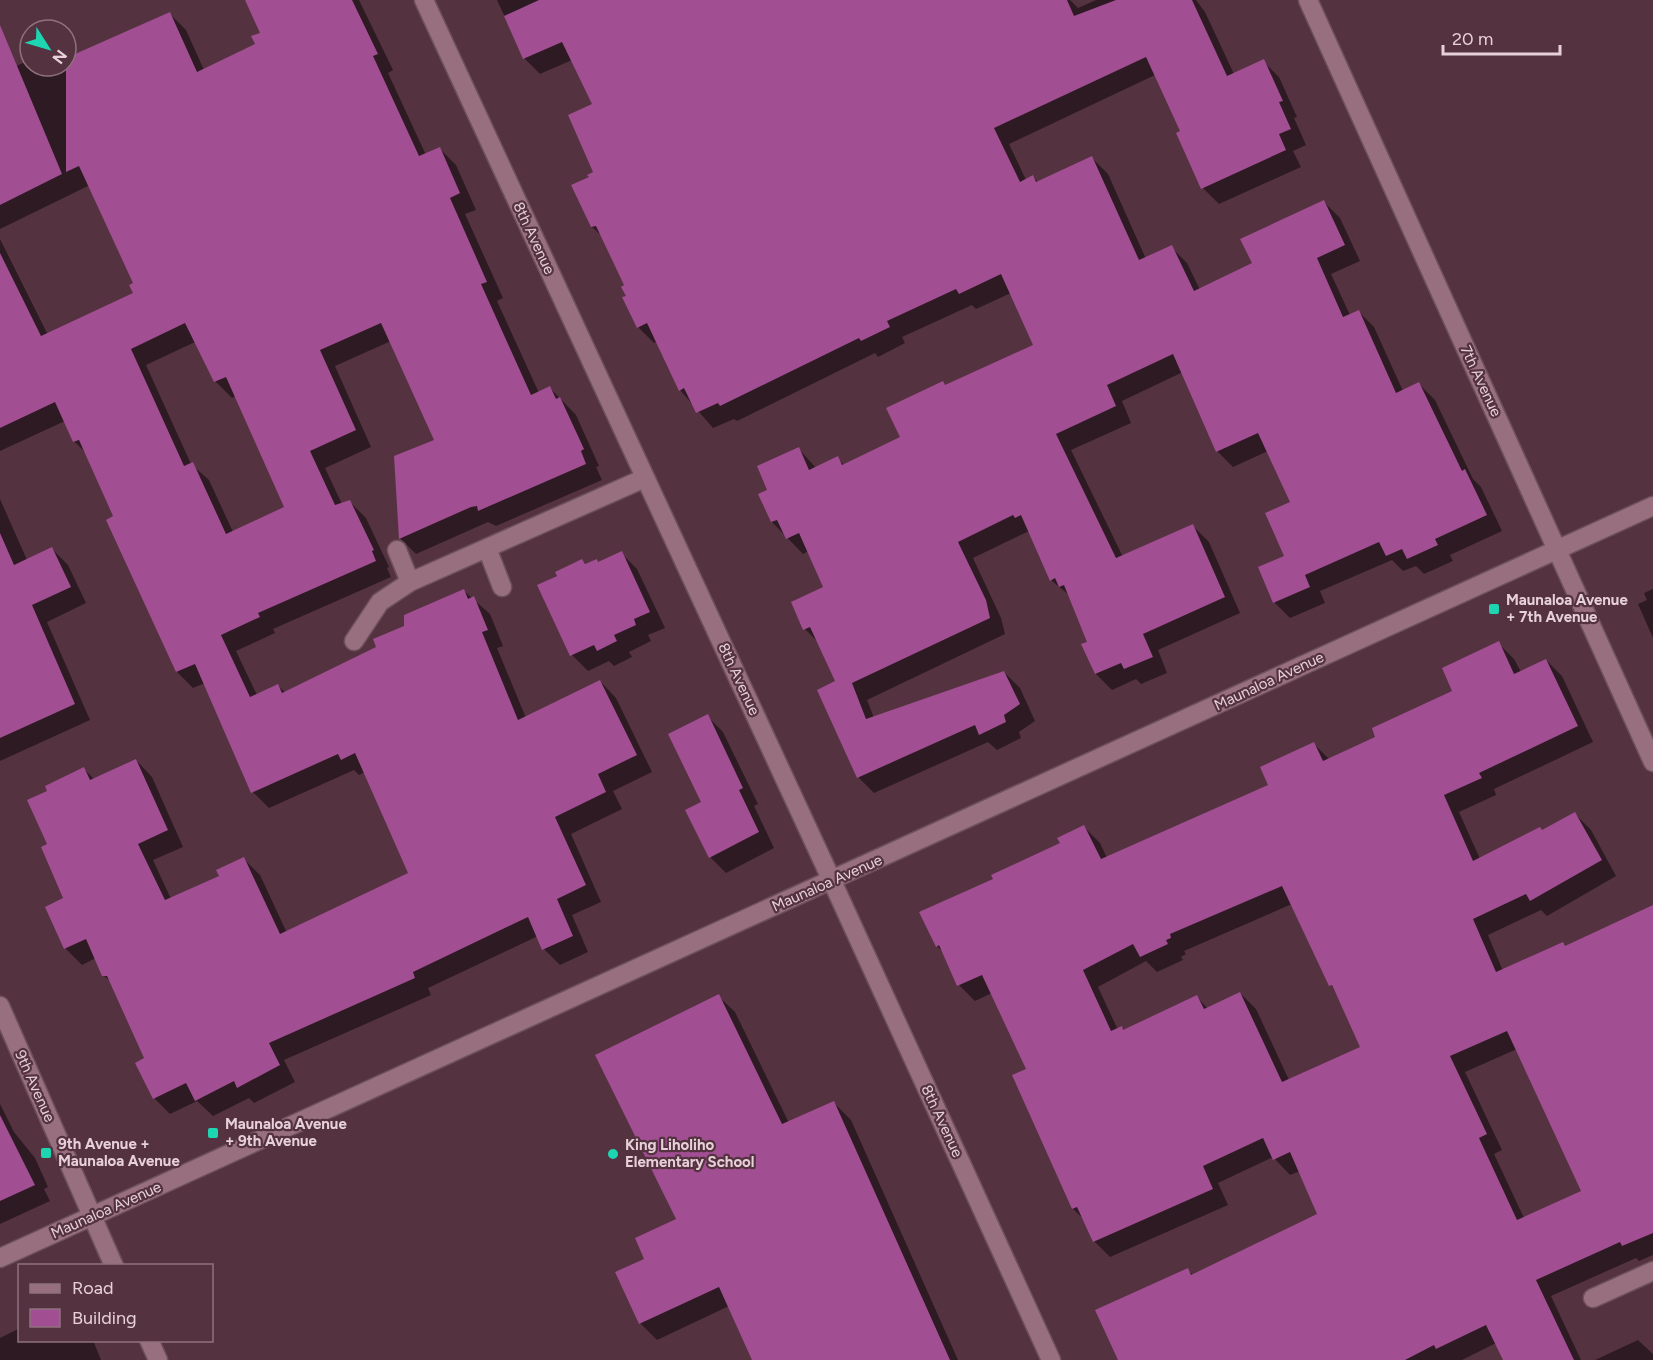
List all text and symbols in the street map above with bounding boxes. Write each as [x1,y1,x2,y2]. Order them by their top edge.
north arrow [18,18,78,78]
scale bar [1443,18,1560,56]
text: 20 m [1452,28,1493,50]
text: N [48,46,71,67]
street label: 8th Avenue [509,199,559,277]
street label: 7th Avenue [1457,343,1505,419]
place label: Maunaloa Avenue + 7th Avenue [1506,591,1628,626]
marker: Maunaloa Avenue + 7th Avenue [1487,602,1501,616]
street label: 8th Avenue [714,640,764,718]
street label: Maunaloa Avenue [1211,648,1327,714]
street label: Maunaloa Avenue [769,851,885,915]
street label: 9th Avenue [11,1047,59,1125]
street label: 8th Avenue [917,1082,967,1160]
place label: Maunaloa Avenue + 9th Avenue [225,1115,347,1150]
marker: Maunaloa Avenue + 9th Avenue [206,1126,220,1140]
place label: 9th Avenue + Maunaloa Avenue [58,1135,180,1170]
place label: King Liholiho Elementary School [625,1136,755,1171]
marker: 9th Avenue + Maunaloa Avenue [39,1146,53,1160]
marker: King Liholiho Elementary School [606,1147,620,1161]
street label: Maunaloa Avenue [48,1178,164,1242]
legend [18,1264,213,1342]
text: Road [72,1277,113,1299]
text: Building [72,1307,137,1329]

